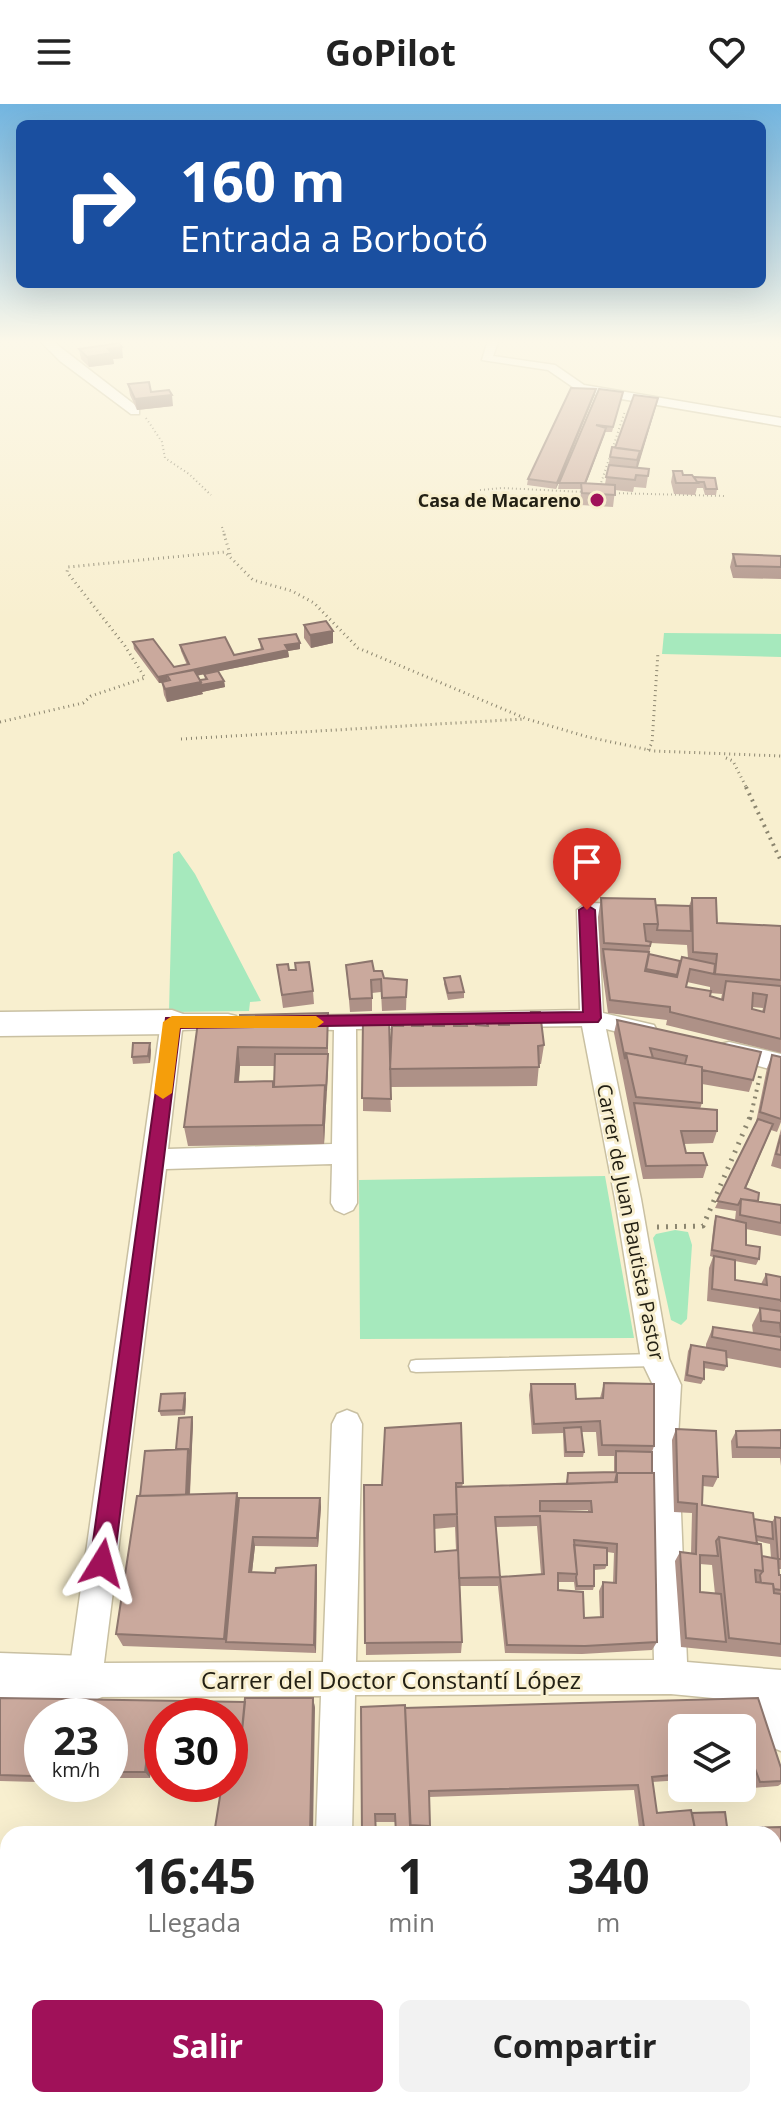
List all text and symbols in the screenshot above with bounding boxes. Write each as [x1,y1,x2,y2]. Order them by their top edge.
text: GoPilot [325,28,456,77]
icon: menu [32,30,76,74]
icon: heart [705,30,749,74]
text: 160 m [180,142,346,218]
icon: right [48,152,152,256]
text: Entrada a Borbotó [180,214,488,263]
place label: Casa de Macareno [418,488,581,512]
marker: Casa de Macareno [588,491,606,509]
pin [553,828,621,910]
icon: arrive [565,840,609,884]
street label: Carrer de Juan Bautista Pastor [591,1082,671,1362]
position arrow [60,1521,144,1605]
street label: Carrer del Doctor Constantí López [201,1663,581,1696]
speed limit sign: 30 [144,1698,248,1802]
text: 23 [53,1712,99,1767]
map controls [668,1714,756,1802]
button: layers [668,1714,756,1802]
text: km/h [52,1756,100,1783]
text: 16:45 [132,1843,256,1908]
text: 1 [398,1843,425,1908]
text: 340 [567,1843,650,1908]
text: Llegada [147,1904,241,1940]
text: min [388,1904,435,1940]
text: m [596,1904,620,1940]
button: Salir [32,2000,383,2092]
button: Compartir [399,2000,750,2092]

